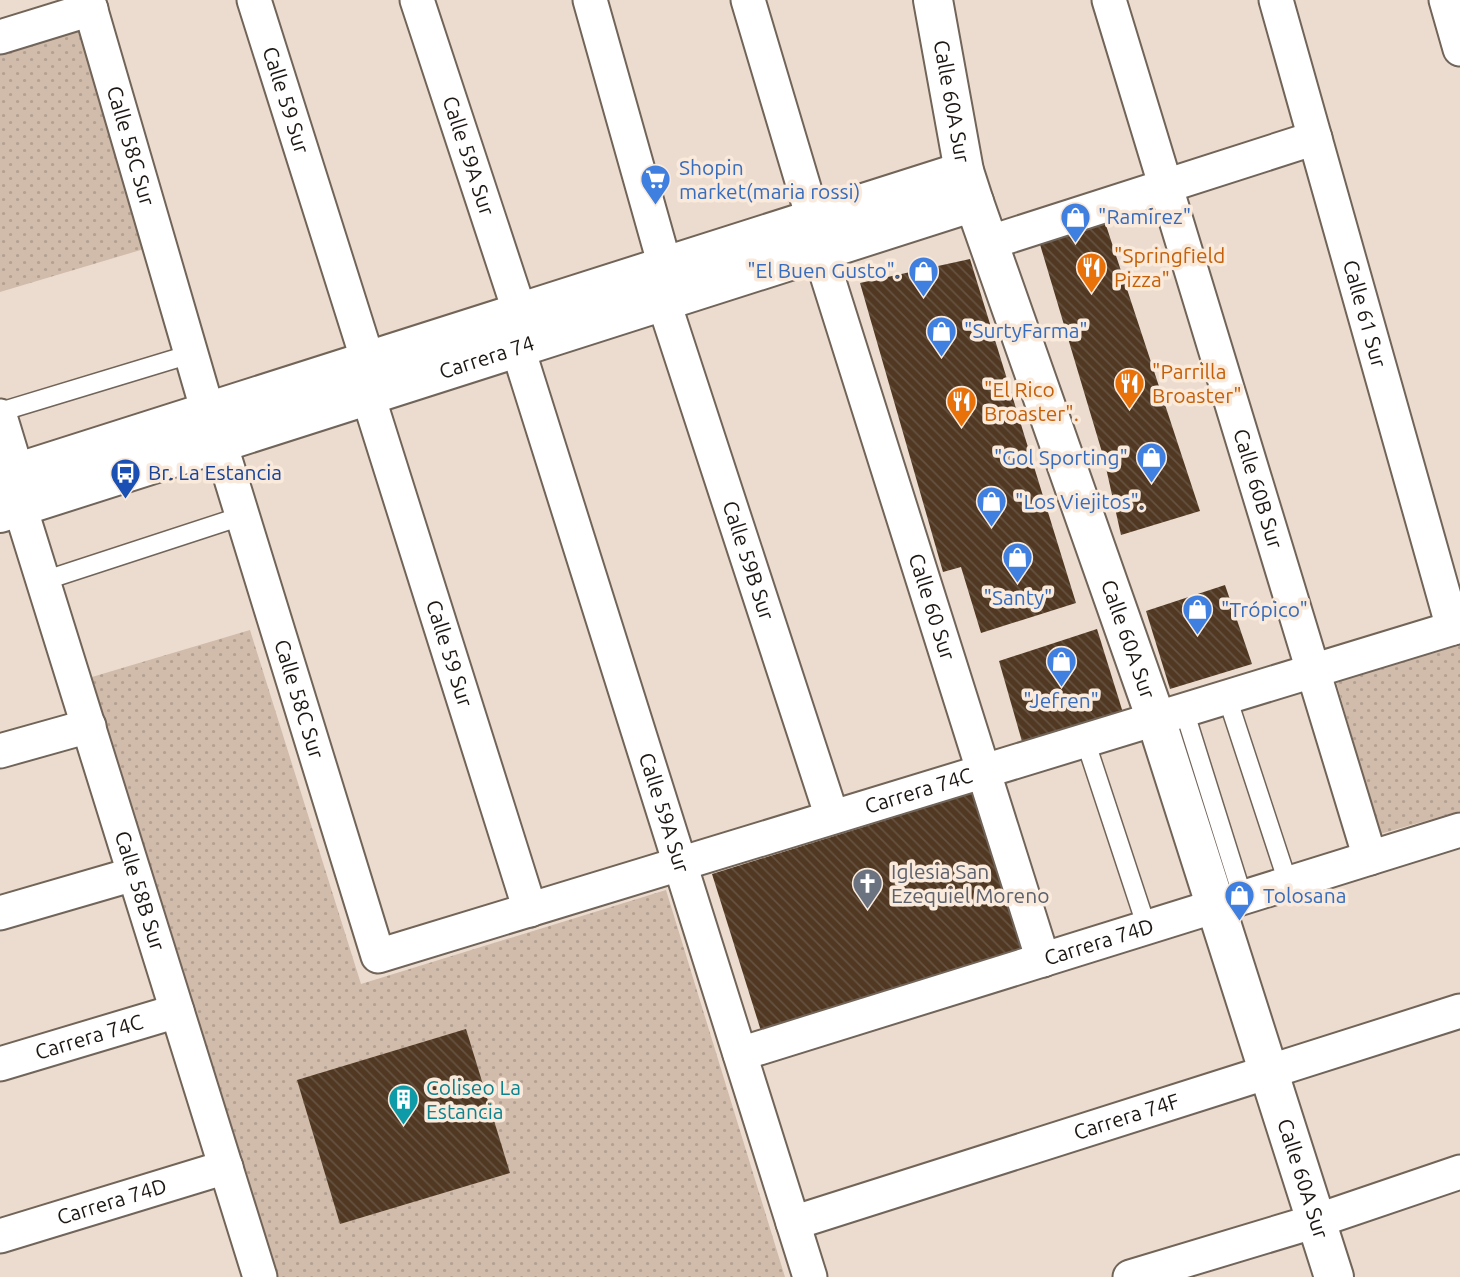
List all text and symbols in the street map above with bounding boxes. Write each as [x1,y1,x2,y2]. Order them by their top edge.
street label: Calle 60A Sur [929,38,975,165]
street label: Calle 59 Sur [258,43,315,156]
street label: Calle 58C Sur [103,83,160,208]
street label: Calle 59A Sur [438,93,500,218]
place label: Shopin market(maria rossi) [679,155,860,203]
supermarket icon: Shopin market(maria rossi) [639,163,673,207]
shop icon: "Ramirez" [1058,200,1092,244]
place label: "Ramirez" [1098,204,1191,228]
place label: "Springfield Pizza" [1114,243,1225,291]
restaurant icon: "Springfield Pizza" [1074,251,1108,295]
shop icon: "El Buen Gusto". [906,254,940,298]
street label: Calle 61 Sur [1339,257,1392,370]
place label: "El Buen Gusto". [747,258,900,282]
shop icon: "SurtyFarma" [924,314,958,358]
place label: "SurtyFarma" [964,318,1088,342]
street label: Carrera 74 [436,330,537,383]
place label: "Parrilla Broaster" [1152,359,1242,407]
restaurant icon: "Parrilla Broaster" [1112,367,1146,411]
place label: "El Rico Broaster". [984,377,1079,425]
restaurant icon: "El Rico Broaster". [944,385,978,429]
street label: Calle 60B Sur [1229,426,1288,551]
shop icon: "Gol Sporting" [1134,441,1168,485]
place label: "Gol Sporting" [994,445,1128,469]
bus stop icon: Br. La Estancia [108,456,142,500]
place label: Br. La Estancia [148,460,282,484]
shop icon: "Los Viejitos". [975,485,1009,529]
place label: "Los Viejitos". [1015,489,1144,513]
street label: Calle 59B Sur [718,498,780,623]
shop icon: "Santy" [1001,541,1035,585]
street label: Calle 60 Sur [904,550,961,663]
street label: Calle 60A Sur [1097,576,1161,702]
place label: "Santy" [983,585,1053,609]
shop icon: "Trópico" [1181,593,1215,637]
street label: Calle 59 Sur [422,597,478,710]
place label: "Trópico" [1221,597,1308,621]
street label: Calle 58C Sur [270,636,329,761]
shop icon: "Jefren" [1044,644,1078,688]
place label: "Jefren" [1023,688,1099,712]
street label: Calle 59A Sur [635,749,695,875]
street label: Carrera 74C [862,762,975,818]
street label: Calle 58B Sur [111,828,170,953]
place label: Iglesia San Ezequiel Moreno [891,859,1049,907]
church icon: Iglesia San Ezequiel Moreno [851,867,885,911]
shop icon: Tolosana [1223,879,1257,923]
place label: Tolosana [1263,883,1346,907]
street label: Carrera 74D [1041,913,1156,970]
street label: Carrera 74C [32,1009,146,1064]
place label: Coliseo La Estancia [426,1075,521,1123]
building icon: Coliseo La Estancia [386,1083,420,1127]
street label: Carrera 74F [1070,1088,1182,1144]
street label: Calle 60A Sur [1273,1116,1334,1241]
street label: Carrera 74D [54,1173,169,1229]

